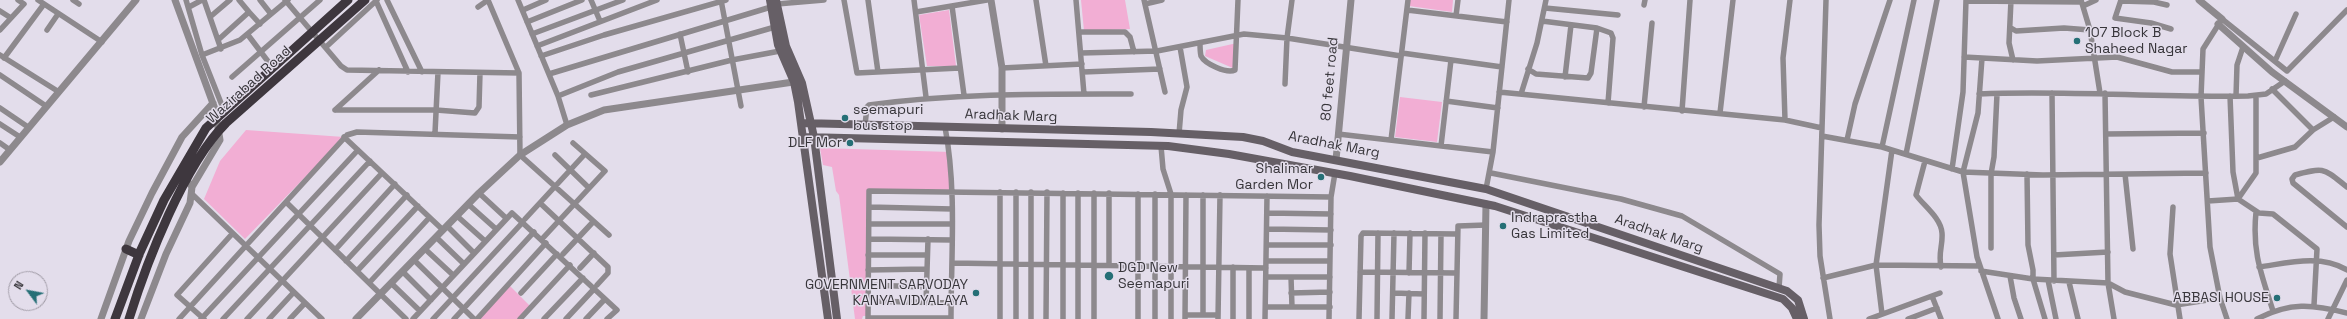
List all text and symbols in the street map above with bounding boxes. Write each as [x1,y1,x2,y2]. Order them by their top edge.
place label: 107 Block B Shaheed Nagar [2085,25,2187,58]
street label: 80 feet road [1318,36,1342,122]
marker: 107 Block B Shaheed Nagar [2072,36,2082,46]
street label: Wazirabad Road [203,43,295,127]
place label: seemapuri bus stop [853,102,923,134]
street label: Aradhak Marg [964,106,1058,126]
marker: seemapuri bus stop [840,113,850,123]
street label: Aradhak Marg [1287,128,1381,162]
place label: DLF Mor [788,135,842,151]
marker: DLF Mor [845,138,855,148]
place label: Shalimar Garden Mor [1235,161,1313,194]
marker: Shalimar Garden Mor [1316,172,1326,182]
place label: Indraprastha Gas Limited [1511,210,1597,242]
street label: Aradhak Marg [1612,211,1706,257]
marker: Indraprastha Gas Limited [1498,221,1508,231]
place label: DGD New Seemapuri [1118,260,1190,292]
marker: DGD New Seemapuri [1103,270,1115,282]
north arrow [8,271,48,311]
place label: GOVERNMENT SARVODAY KANYA VIDYALAYA [805,277,968,310]
text: N [11,278,27,292]
marker: GOVERNMENT SARVODAY KANYA VIDYALAYA [971,288,981,298]
place label: ABBASI HOUSE [2173,290,2269,306]
marker: ABBASI HOUSE [2272,293,2282,303]

